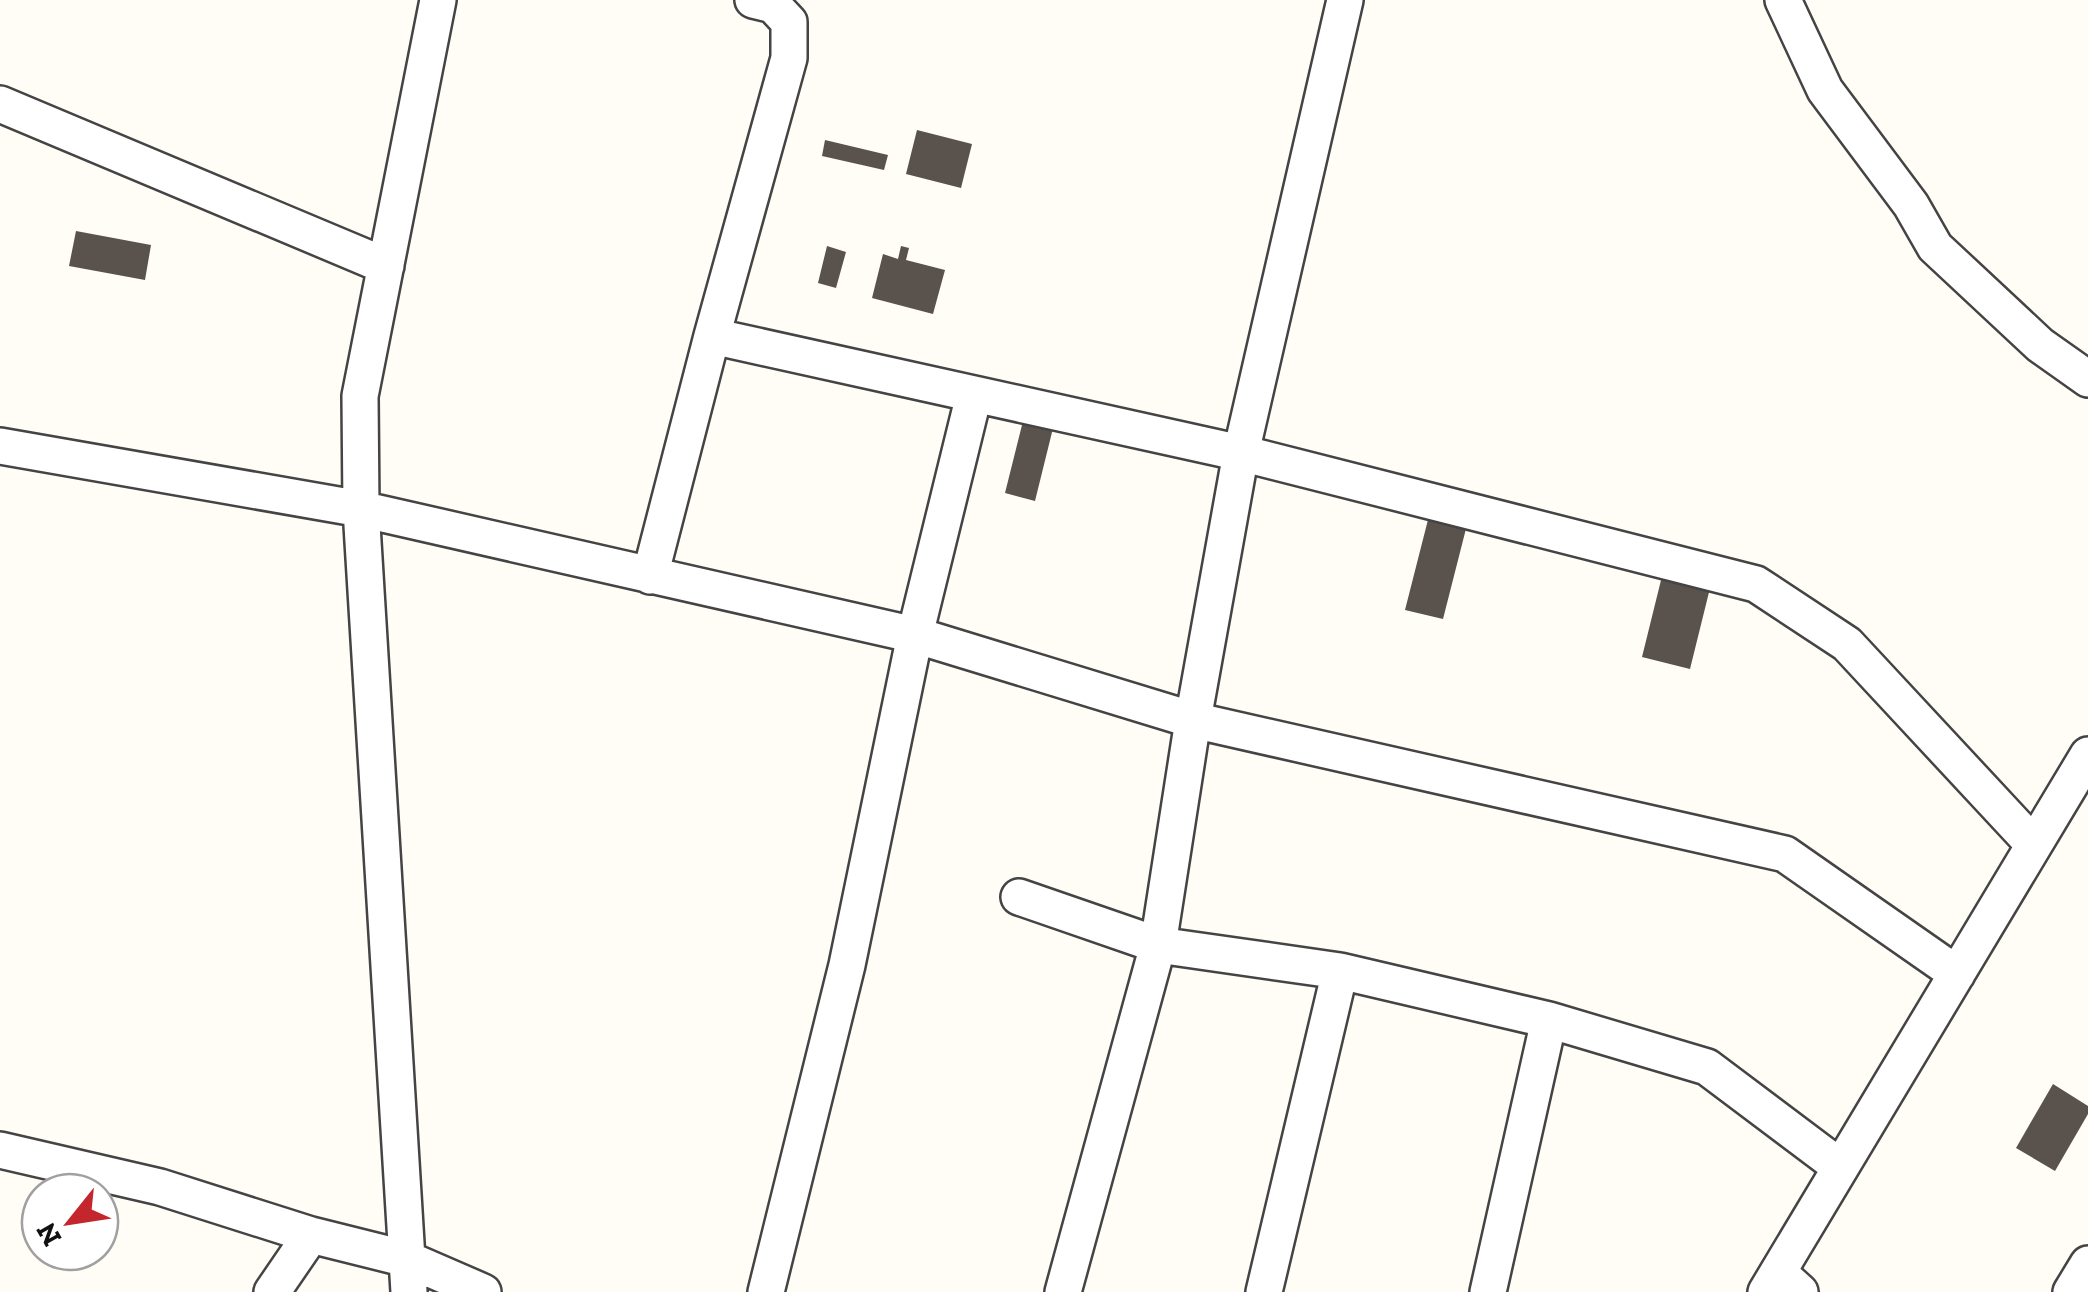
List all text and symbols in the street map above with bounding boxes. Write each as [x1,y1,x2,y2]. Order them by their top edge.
north arrow [20,1172,120,1272]
text: N [29,1217,68,1252]

